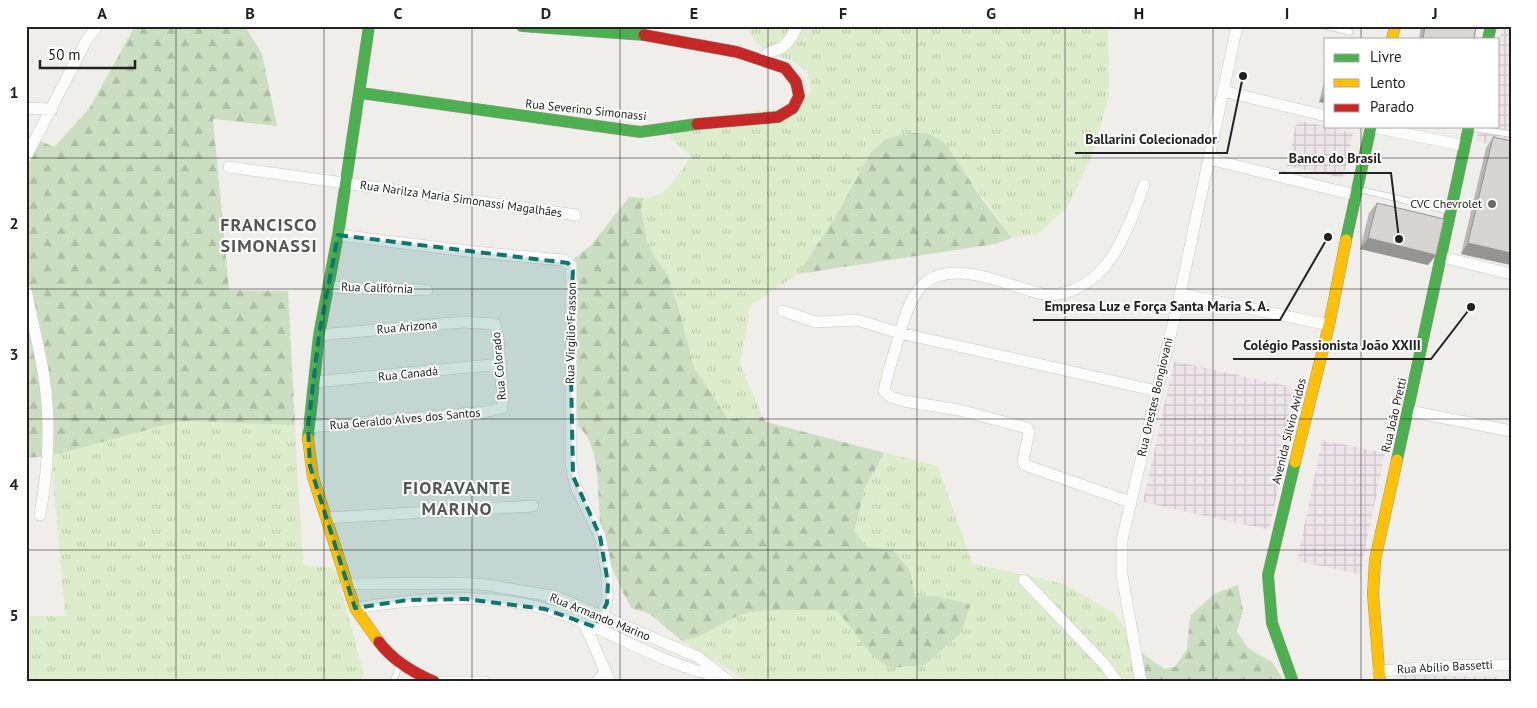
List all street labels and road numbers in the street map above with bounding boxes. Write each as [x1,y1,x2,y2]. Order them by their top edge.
street label: Rua Severino Simonassi [525,96,647,123]
street label: Rua Narilza Maria Simonassi Magalhães [359,177,563,220]
street label: Rua Califórnia [341,279,413,296]
street label: Rua Virgílio Frasson [562,282,579,384]
street label: Rua Arizona [376,316,438,337]
street label: Rua Colorado [488,331,509,401]
street label: Rua Orestes Bongiovani [1134,336,1176,458]
street label: Rua Canadá [377,363,439,384]
street label: Avenida Sílvio Avidos [1268,376,1309,485]
street label: Rua João Pretti [1378,376,1409,454]
street label: Rua Geraldo Alves dos Santos [329,404,481,433]
street label: Rua Armando Marino [548,589,653,644]
street label: Rua Abílio Bassetti [1397,657,1493,676]

